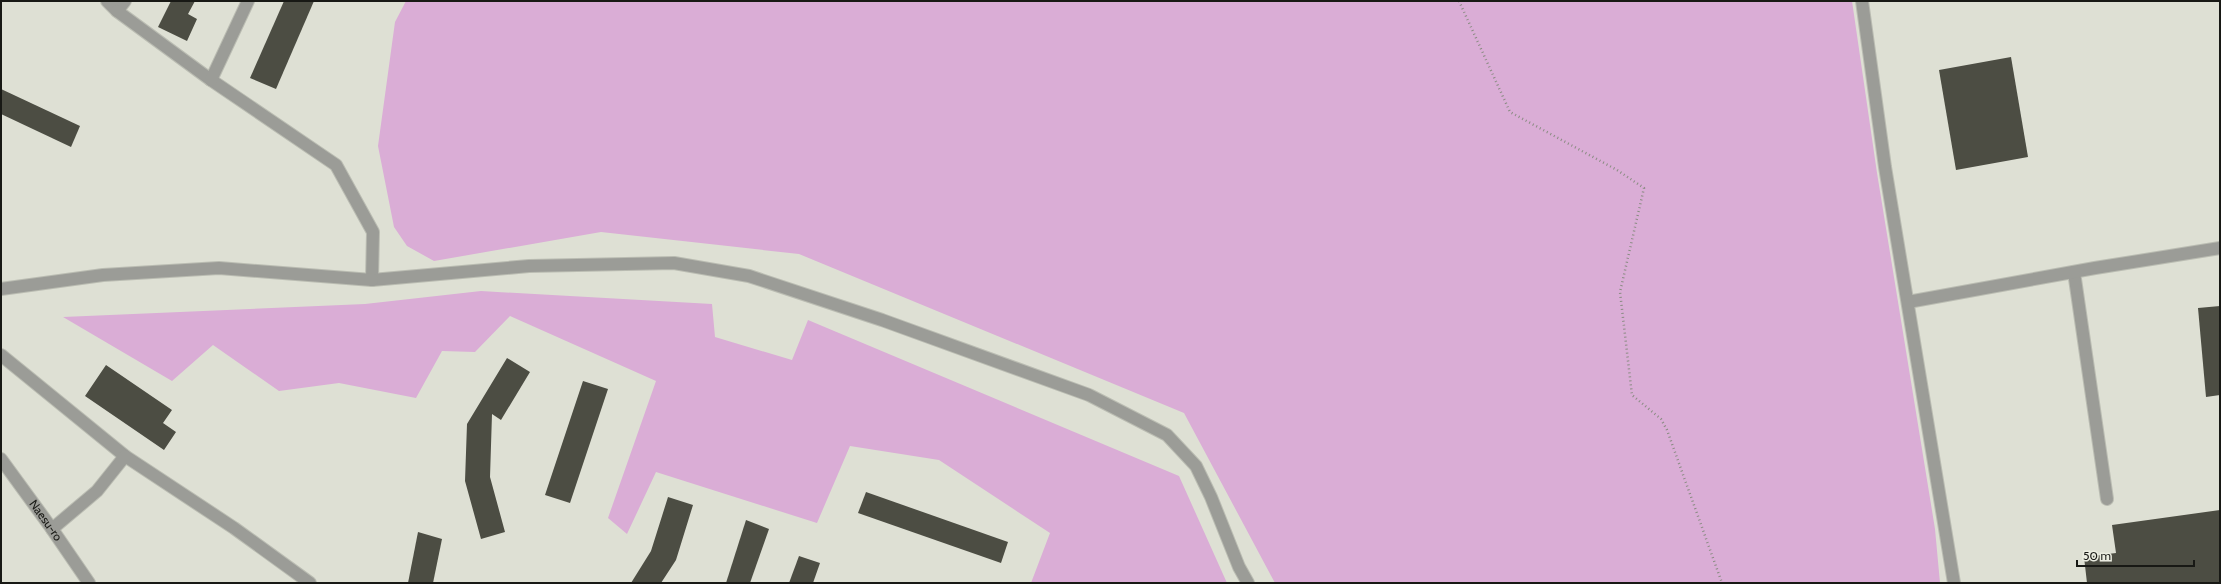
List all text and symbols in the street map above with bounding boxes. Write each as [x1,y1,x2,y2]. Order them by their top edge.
street label: Naesu-ro [26,497,66,544]
scale bar [2077,542,2194,568]
text: 50 m [2083,548,2111,563]

